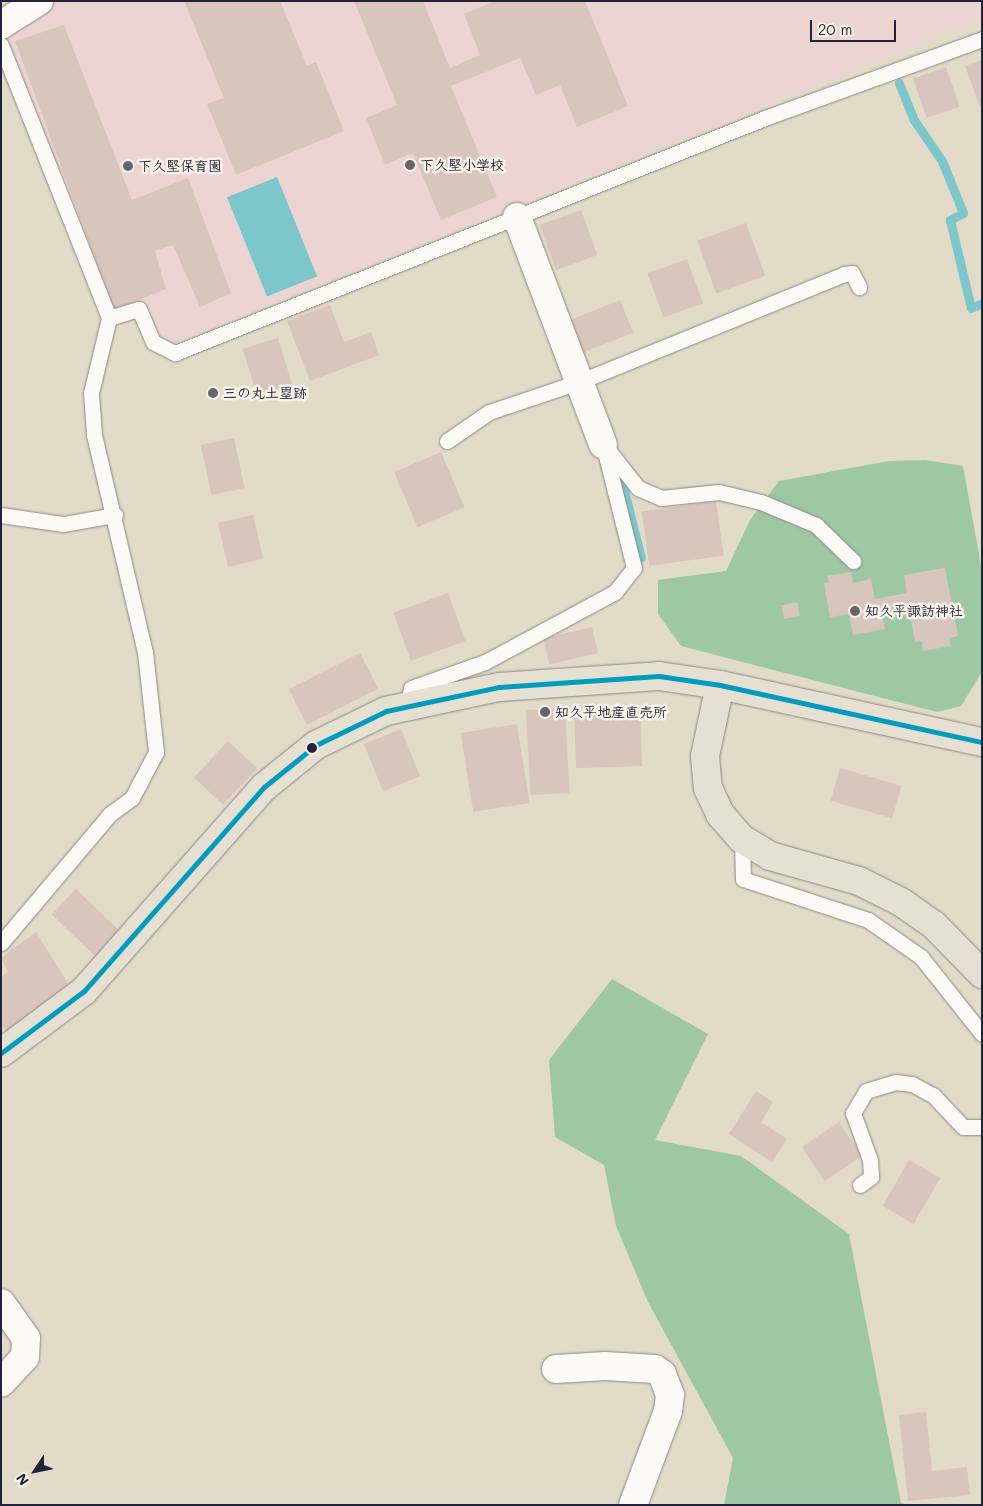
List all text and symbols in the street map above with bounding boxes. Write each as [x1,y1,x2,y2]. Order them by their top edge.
scale bar [813,10,899,42]
text: 20 m [818,19,852,39]
place label: 下久堅小学校 [420,157,504,173]
place label: 下久堅保育園 [138,158,222,174]
marker: 下久堅小学校 [404,159,416,171]
marker: 下久堅保育園 [122,160,134,172]
place label: 三の丸土塁跡 [223,385,307,401]
marker: 三の丸土塁跡 [207,387,219,399]
place label: 知久平諏訪神社 [865,603,963,619]
marker: 知久平諏訪神社 [849,605,861,617]
place label: 知久平地産直売所 [555,704,667,720]
marker: 知久平地産直売所 [539,706,551,718]
unlabelled marker [307,743,317,753]
north arrow [10,1446,60,1496]
text: N [11,1470,33,1489]

